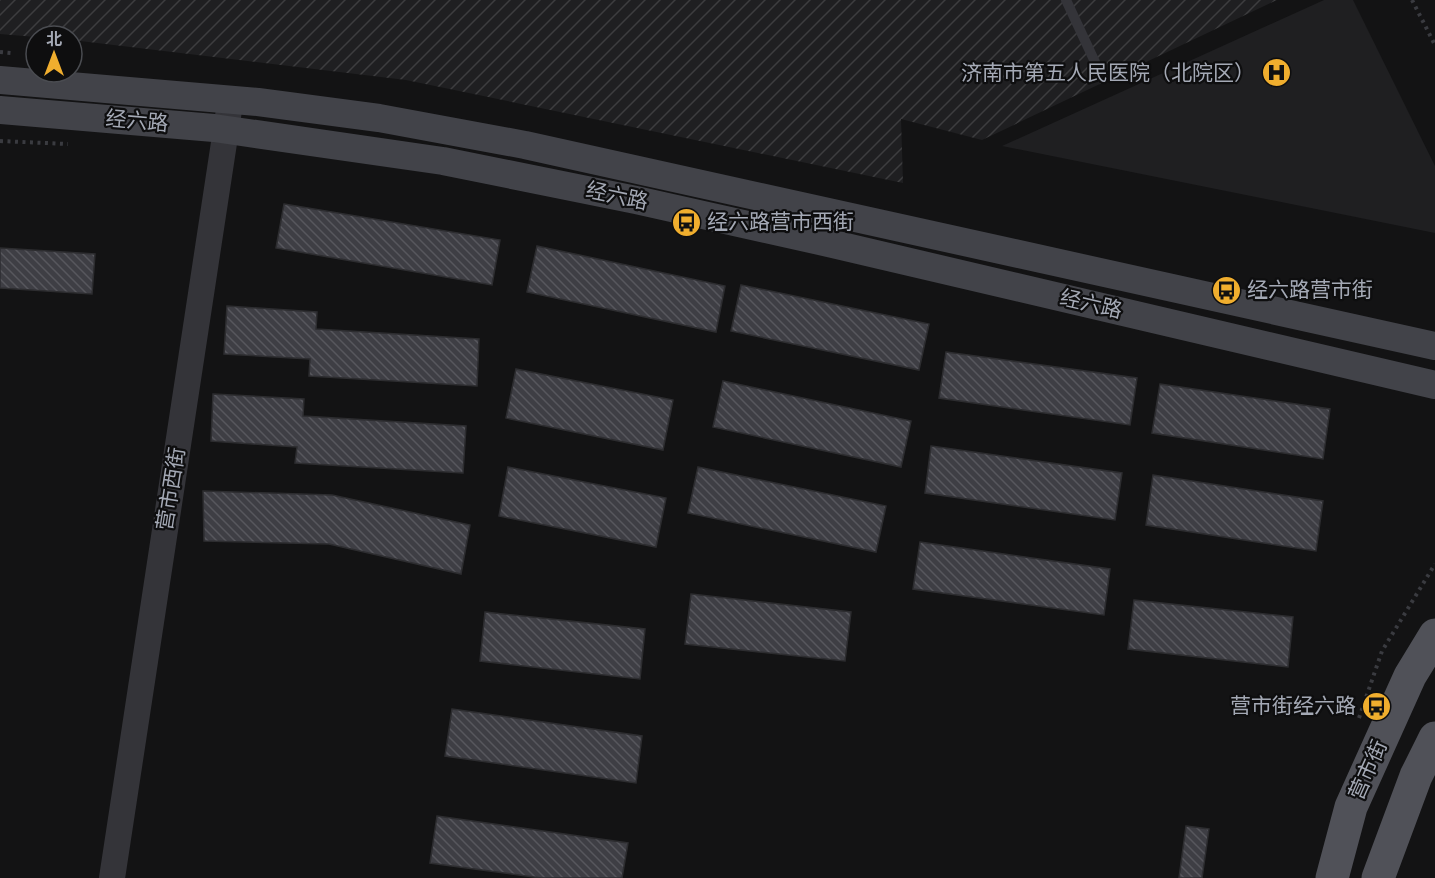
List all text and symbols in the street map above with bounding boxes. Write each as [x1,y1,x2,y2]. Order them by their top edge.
north arrow [24,24,84,84]
text: 北 [46,30,62,49]
hospital icon: 济南市第五人民医院（北院区） [1260,57,1292,89]
place label: 济南市第五人民医院（北院区） [961,60,1255,86]
street label: 经六路 [104,105,170,137]
street label: 经六路 [583,177,651,215]
bus stop icon: 经六路营市西街 [670,206,702,238]
place label: 经六路营市西街 [707,209,854,235]
bus stop icon: 经六路营市街 [1210,274,1242,306]
place label: 经六路营市街 [1247,277,1373,303]
street label: 经六路 [1057,284,1125,324]
street label: 营市西街 [152,445,190,533]
bus stop icon: 营市街经六路 [1361,690,1393,722]
place label: 营市街经六路 [1230,693,1356,719]
street label: 营市街 [1343,736,1393,804]

